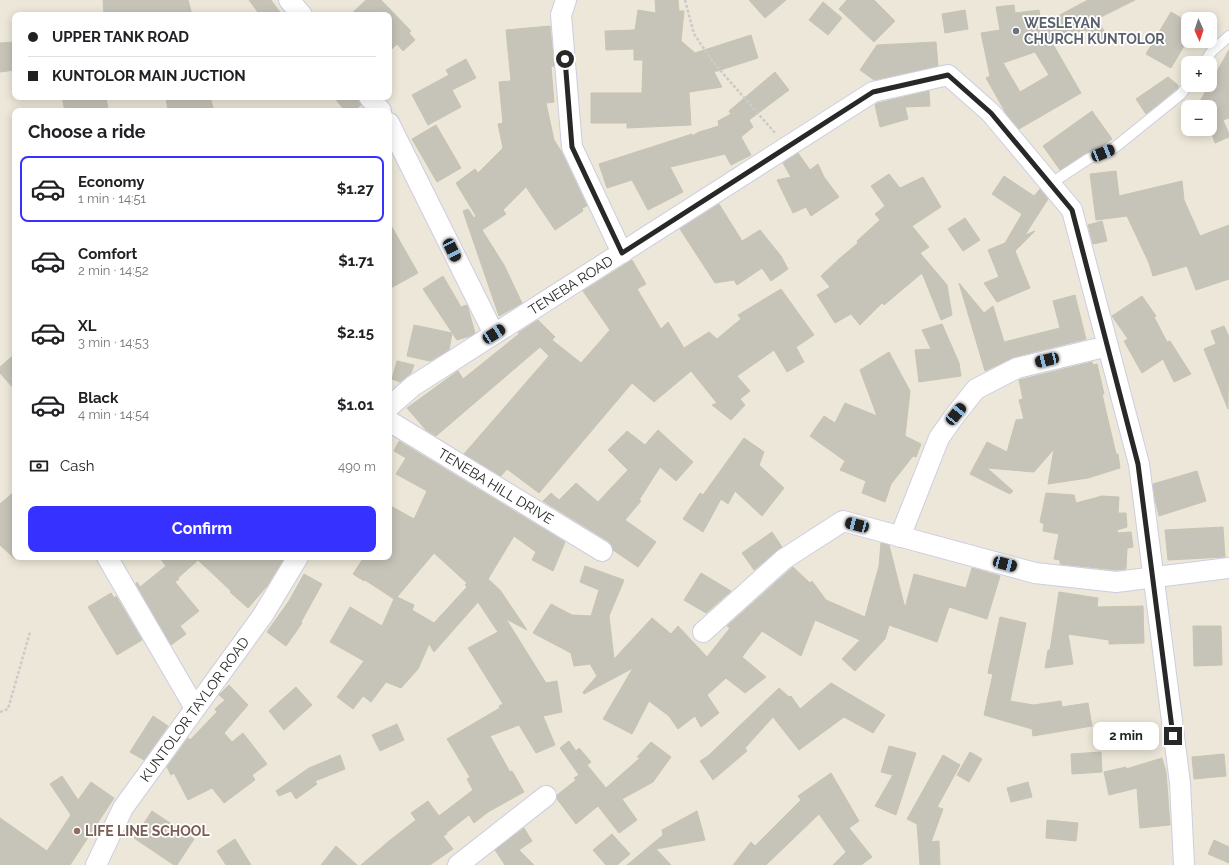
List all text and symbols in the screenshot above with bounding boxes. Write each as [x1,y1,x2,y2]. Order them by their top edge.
north arrow [1181,12,1217,48]
map controls [1181,12,1217,136]
place label: WESLEYAN CHURCH KUNTOLOR [1024,15,1165,47]
marker: WESLEYAN CHURCH KUNTOLOR [1011,26,1021,36]
text: UPPER TANK ROAD [52,28,189,46]
route start [556,50,574,68]
button: + [1181,56,1217,92]
text: KUNTOLOR MAIN JUCTION [52,67,246,85]
button: − [1181,100,1217,136]
text: Choose a ride [28,121,146,142]
car [1090,143,1116,163]
icon: car [30,171,66,207]
text: Economy [78,173,145,191]
text: $1.27 [337,180,374,198]
text: 1 min · 14:51 [78,191,146,206]
car [441,237,463,263]
icon: car [30,243,66,279]
text: Comfort [78,245,137,263]
text: $1.71 [338,252,374,270]
street label: TENEBA ROAD [526,252,616,318]
text: 2 min · 14:52 [78,263,149,278]
icon: car [30,315,66,351]
text: XL [78,317,96,335]
car [481,322,507,346]
text: $2.15 [337,324,374,342]
text: 3 min · 14:53 [78,335,149,350]
car [1034,351,1060,369]
icon: car [30,387,66,423]
text: Black [78,389,118,407]
text: $1.01 [337,396,374,414]
car [944,401,968,427]
text: 4 min · 14:54 [78,407,149,422]
street label: TENEBA HILL DRIVE [435,445,556,527]
icon: cash [28,455,50,477]
text: Cash [60,457,94,475]
text: 490 m [338,459,376,474]
button: Confirm [28,506,376,552]
car [844,516,870,534]
car [992,555,1018,573]
street label: KUNTOLOR TAYLOR ROAD [137,634,252,785]
callout: 2 min [1093,722,1159,750]
route end [1164,727,1182,745]
text: 2 min [1109,728,1143,743]
place label: LIFE LINE SCHOOL [85,823,210,839]
marker: LIFE LINE SCHOOL [72,826,82,836]

